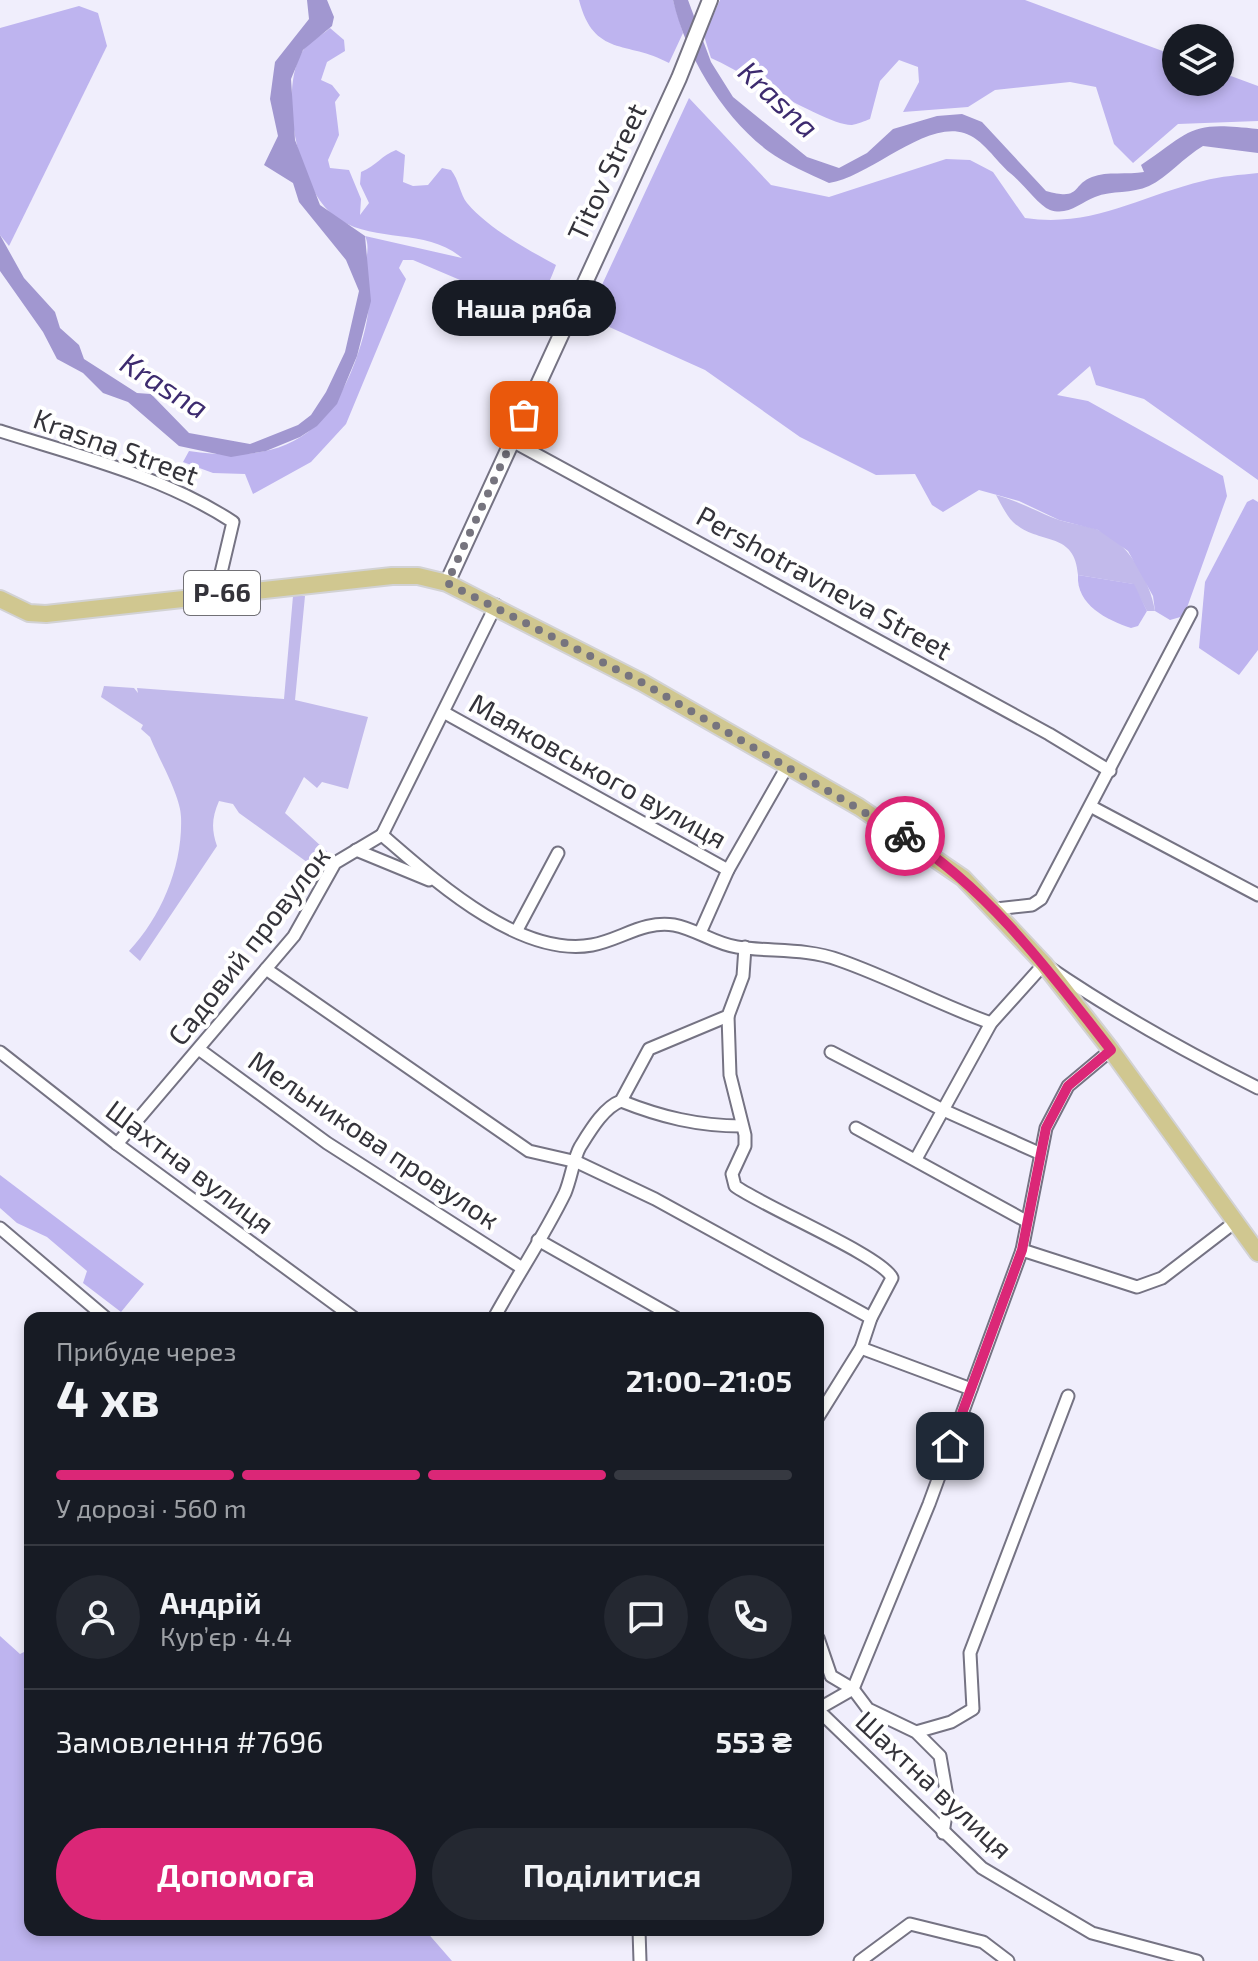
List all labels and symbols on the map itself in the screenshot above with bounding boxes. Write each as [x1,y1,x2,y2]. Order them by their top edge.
water label: Krasna [732,53,827,145]
street label: Titov Street [559,97,653,246]
callout: Наша ряба [432,279,616,335]
water label: Krasna [115,344,215,425]
pin [490,381,558,449]
street label: Krasna Street [29,400,203,492]
street label: Pershotravneva Street [691,498,958,666]
road number: Р-66 [184,571,260,615]
street label: Маяковського вулиця [464,685,733,855]
courier [865,796,945,876]
street label: Садовий провулок [160,839,336,1052]
street label: Мельникова провулок [243,1043,506,1236]
street label: Шахтна вулиця [100,1092,281,1240]
pin [916,1412,984,1480]
street label: Шахтна вулиця [849,1703,1020,1865]

